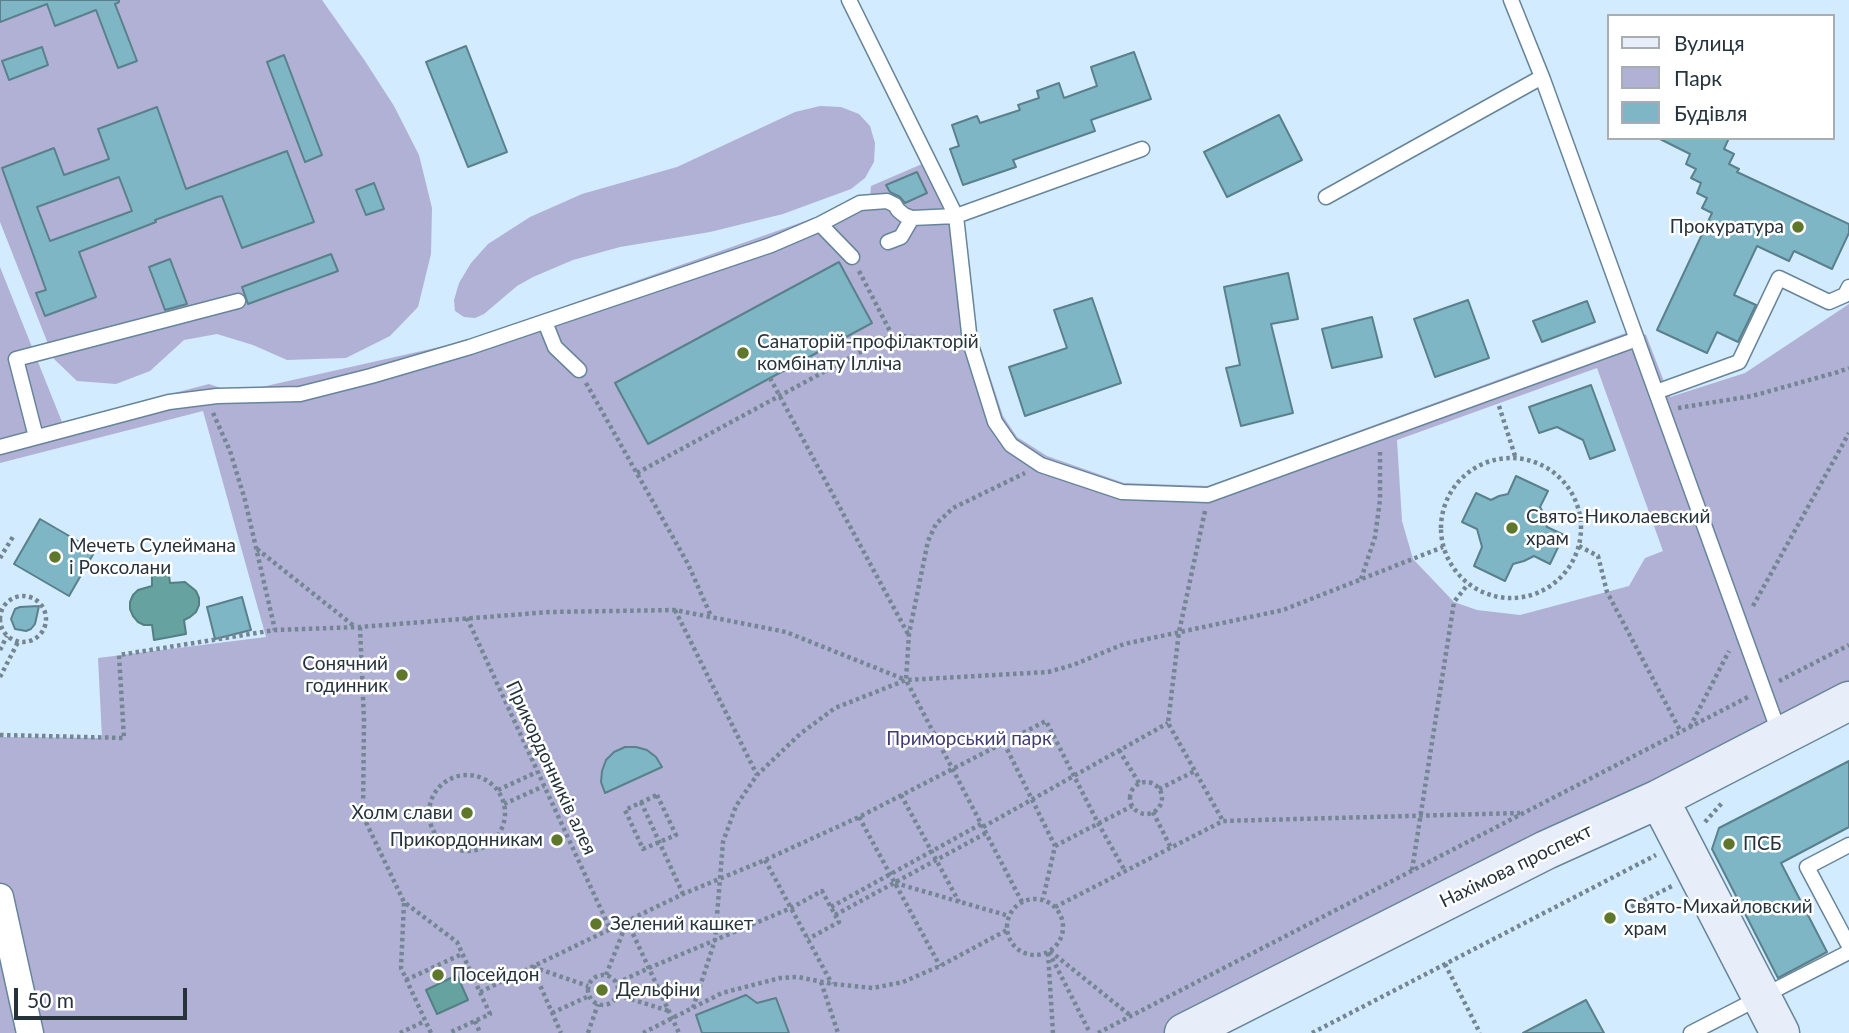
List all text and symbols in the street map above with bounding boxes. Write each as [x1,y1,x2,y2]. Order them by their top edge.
legend [1608,14,1835,140]
text: Вулиця [1674,30,1745,55]
text: Парк [1674,65,1722,90]
text: Будівля [1674,100,1747,125]
place label: Прокуратура [1670,216,1784,238]
marker: Прокуратура [1790,219,1806,235]
place label: Санаторій-профілакторій комбінату Ілліча [757,331,979,375]
marker: Санаторій-профілакторій комбінату Ілліча [735,345,751,361]
place label: Свято-Николаевский храм [1526,506,1710,550]
marker: Свято-Николаевский храм [1504,520,1520,536]
place label: Мечеть Сулеймана і Роксолани [69,535,236,579]
marker: Мечеть Сулеймана і Роксолани [47,549,63,565]
place label: Сонячний годинник [302,653,388,697]
marker: Сонячний годинник [394,667,410,683]
street label: Прикордонників алея [501,677,601,859]
park label: Приморський парк [886,728,1052,750]
place label: Холм слави [352,802,453,824]
marker: Холм слави [459,805,475,821]
street label: Нахімова проспект [1436,819,1596,913]
place label: Прикордонникам [390,829,543,851]
marker: Прикордонникам [549,832,565,848]
place label: ПСБ [1743,833,1781,855]
marker: ПСБ [1721,836,1737,852]
place label: Свято-Михайловский храм [1624,896,1813,940]
marker: Свято-Михайловский храм [1602,910,1618,926]
place label: Зелений кашкет [610,913,753,935]
marker: Зелений кашкет [588,916,604,932]
place label: Посейдон [452,964,539,986]
marker: Посейдон [430,967,446,983]
scale bar [18,974,191,1018]
place label: Дельфіни [616,979,700,1001]
marker: Дельфіни [594,982,610,998]
text: 50 m [27,987,74,1012]

